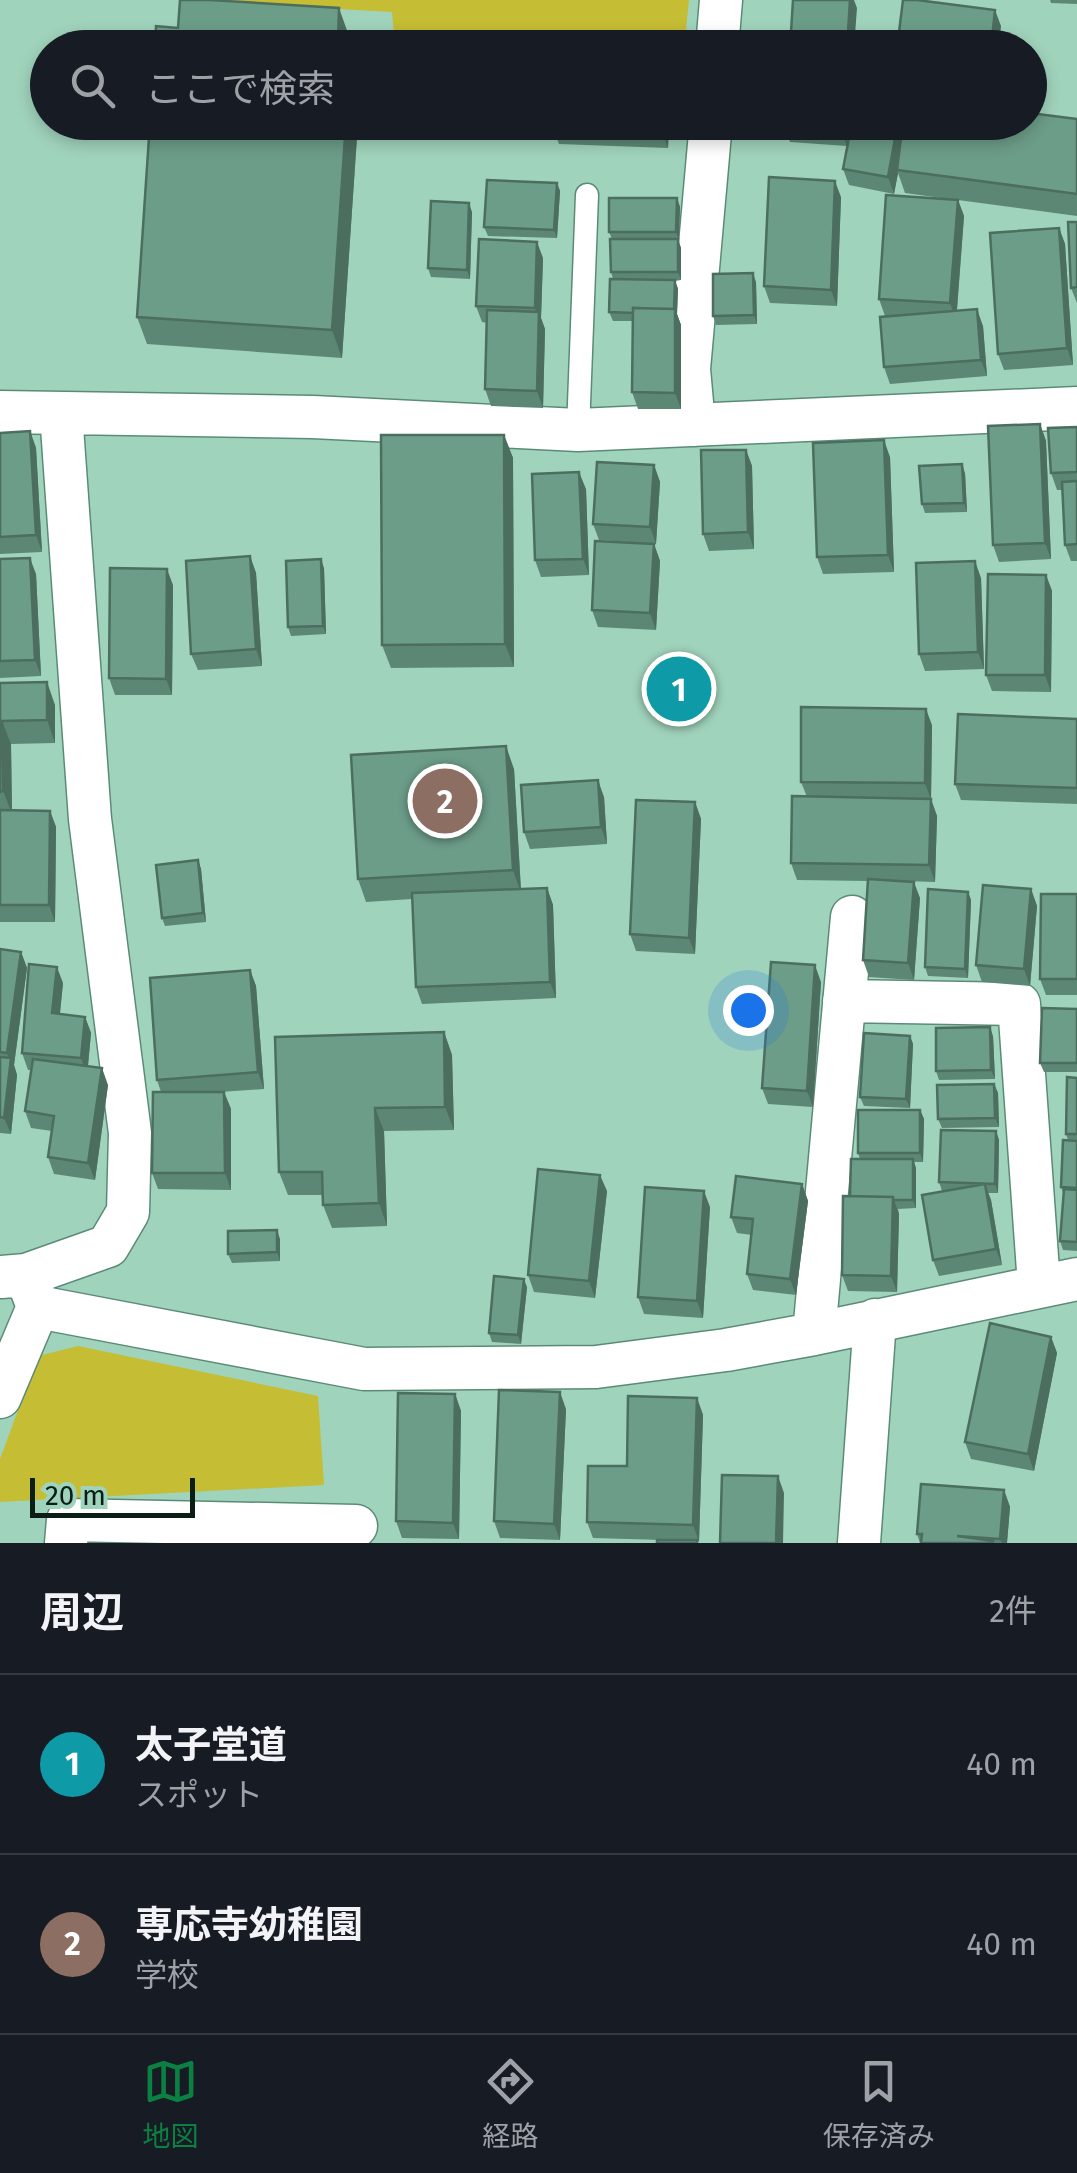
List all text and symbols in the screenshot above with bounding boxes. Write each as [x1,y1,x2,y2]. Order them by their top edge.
search box [30,30,1047,140]
icon: search [65,58,120,113]
text: ここで検索 [145,66,335,112]
pin: 1 [646,652,712,726]
pin: 2 [412,764,478,838]
your location [723,985,774,1036]
scale bar [30,1473,195,1518]
text: 20 m [45,1479,106,1512]
text: 周辺 [40,1588,124,1638]
text: 2件 [989,1592,1037,1630]
text: 太子堂道 [135,1722,287,1768]
text: 1 [65,1745,80,1783]
text: 40 m [966,1745,1037,1783]
text: スポット [135,1776,263,1814]
text: 専応寺幼稚園 [135,1902,363,1948]
text: 2 [64,1925,81,1963]
text: 40 m [966,1925,1037,1963]
text: 学校 [135,1956,199,1994]
tab: 地図 [142,2054,198,2154]
tab: 経路 [482,2054,539,2154]
tab: 保存済み [823,2054,935,2154]

